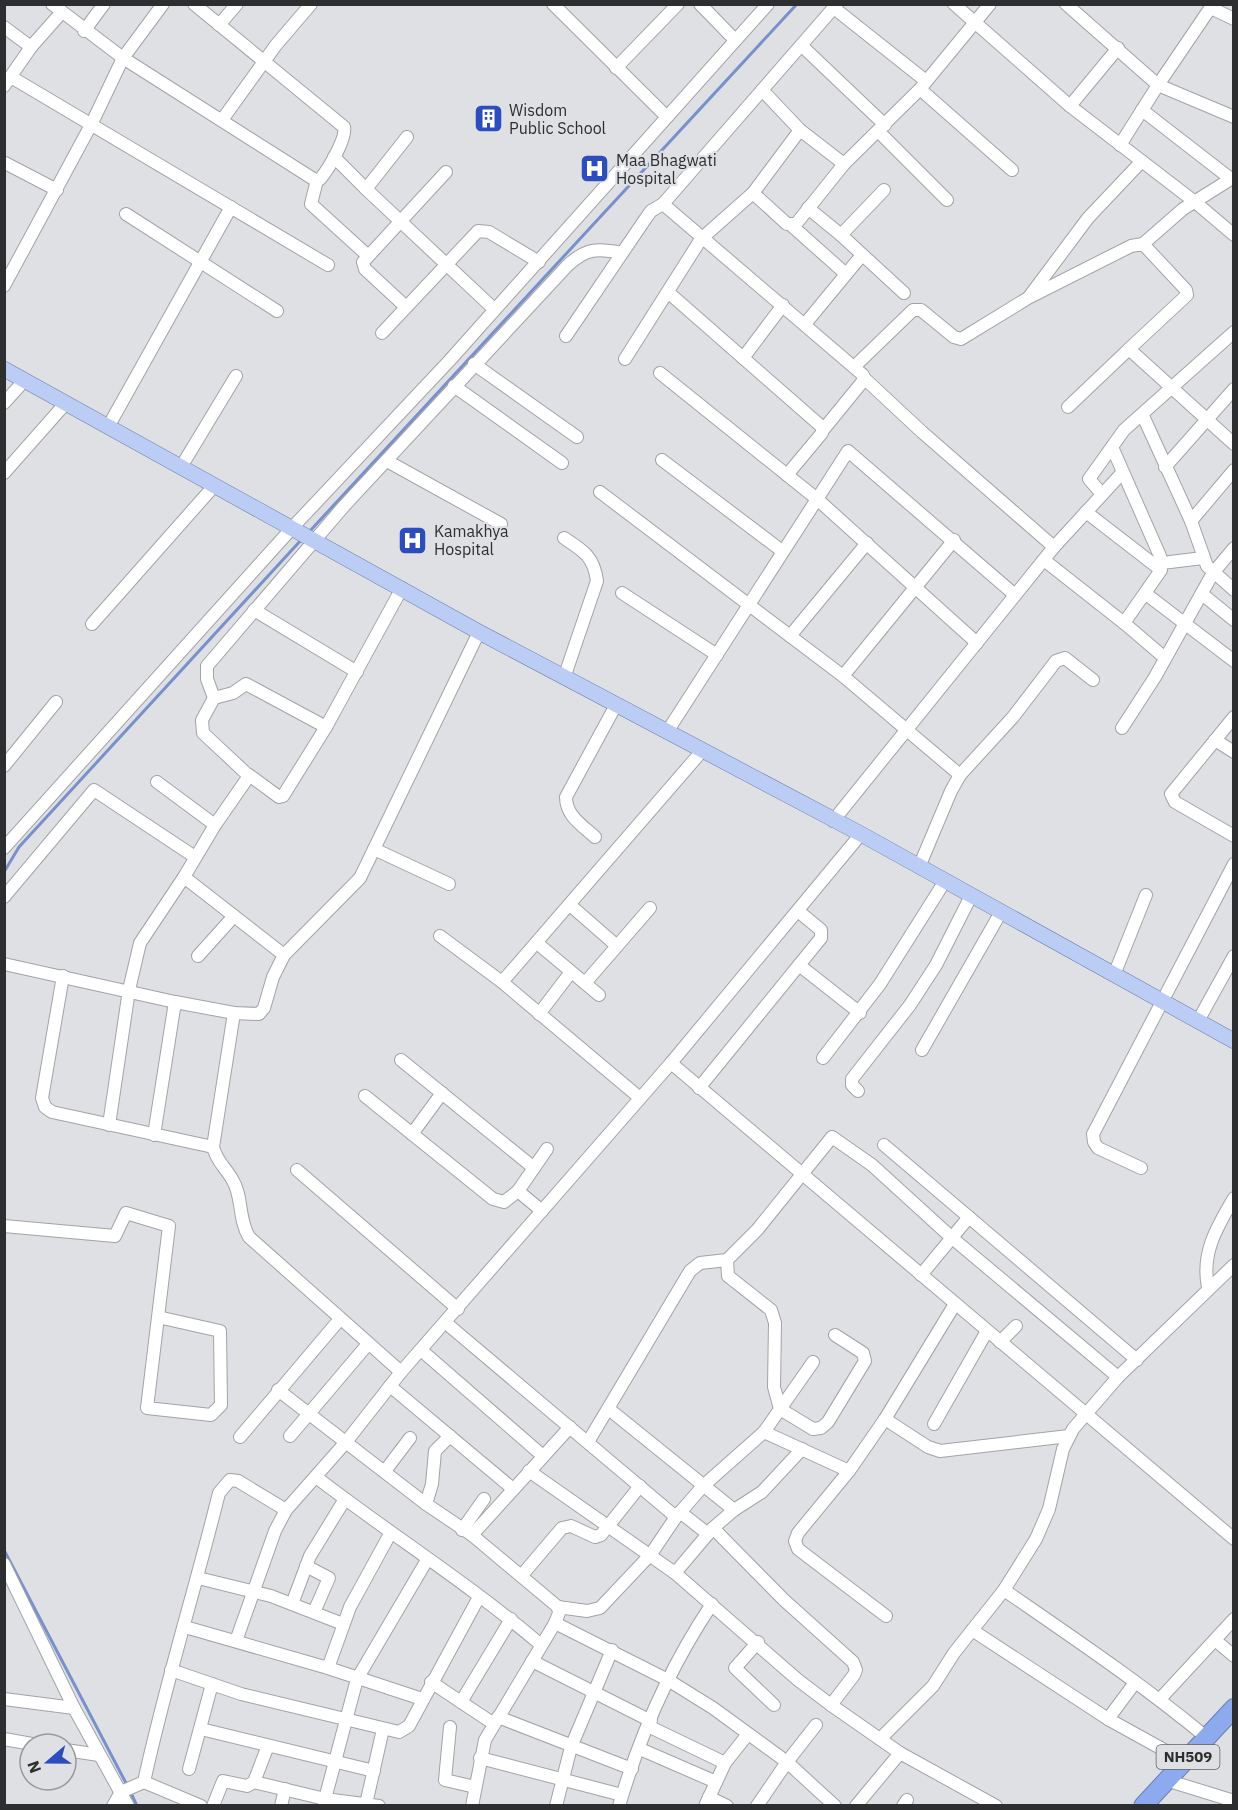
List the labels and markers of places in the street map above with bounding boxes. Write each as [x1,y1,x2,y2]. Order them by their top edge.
place label: Wisdom Public School [509,100,606,138]
building icon: Wisdom Public School [472,103,504,135]
place label: Maa Bhagwati Hospital [616,150,717,188]
hospital icon: Maa Bhagwati Hospital [579,153,611,185]
place label: Kamakhya Hospital [434,521,509,559]
hospital icon: Kamakhya Hospital [397,524,429,556]

